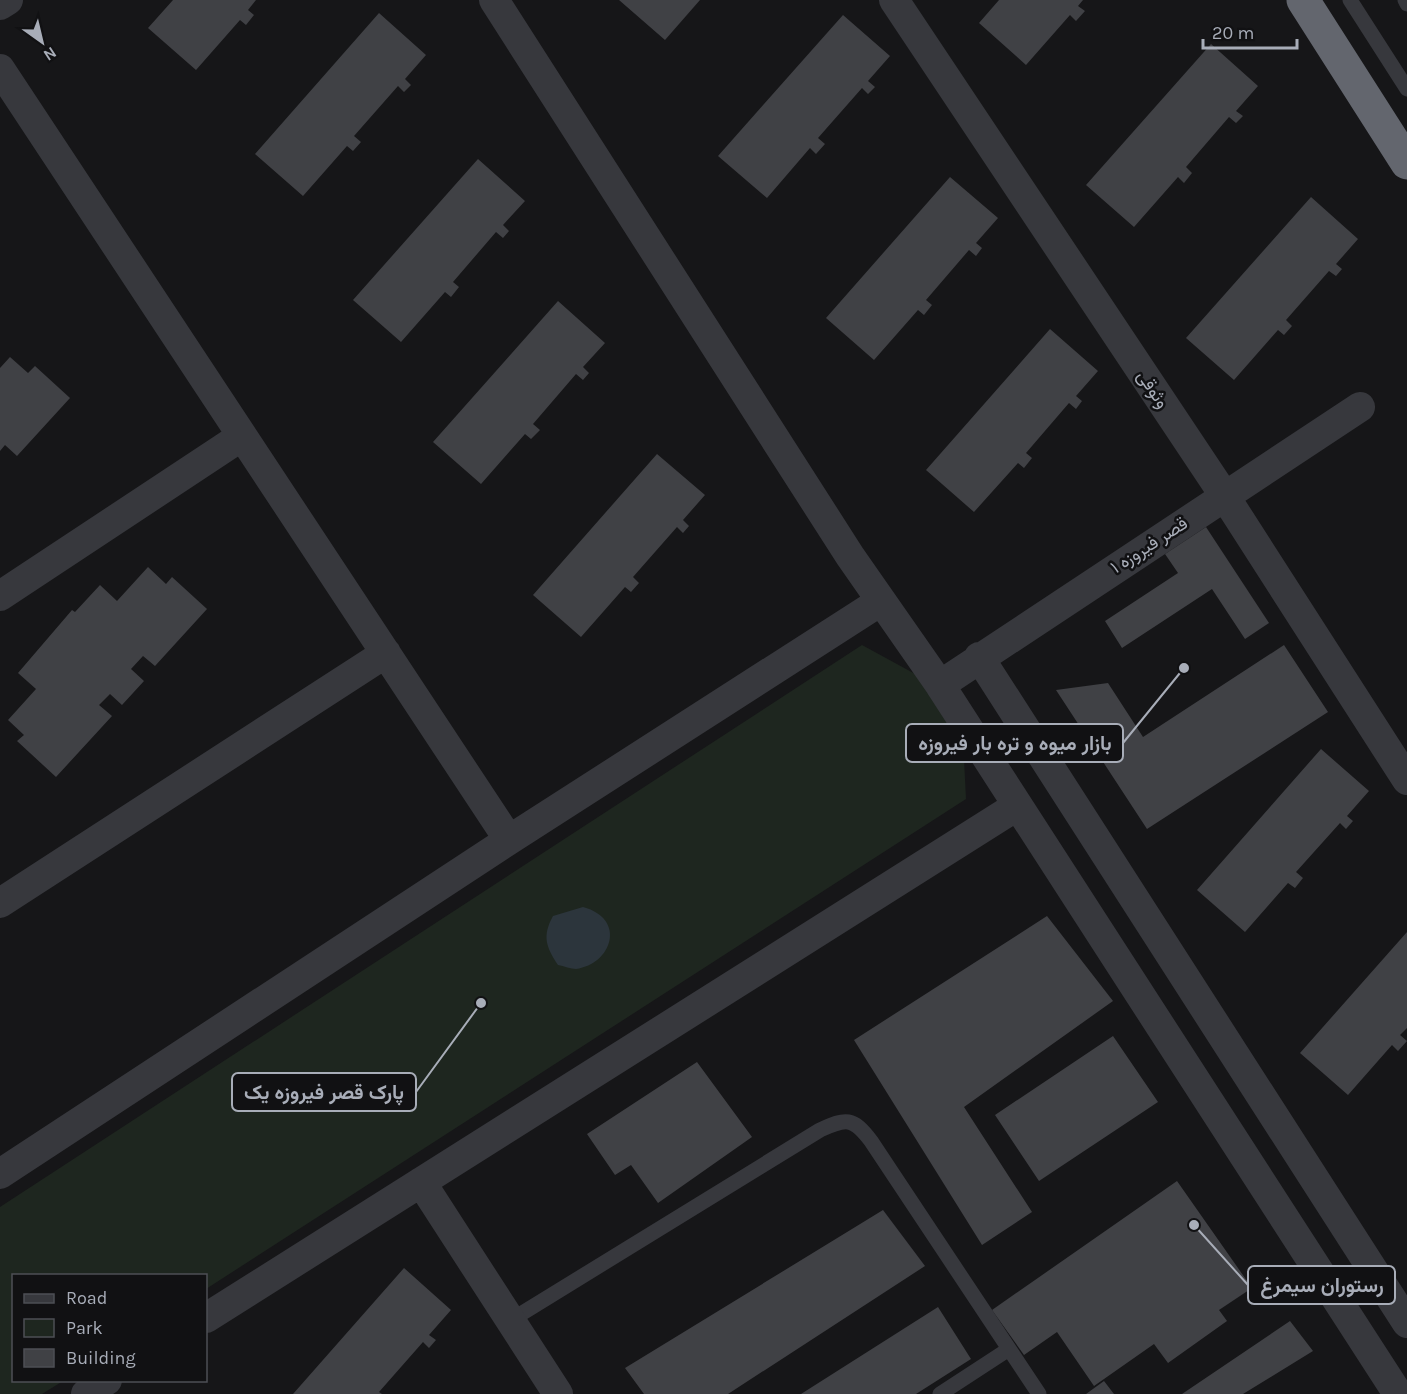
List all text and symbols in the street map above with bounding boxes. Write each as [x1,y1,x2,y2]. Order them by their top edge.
north arrow [12,12,72,72]
scale bar [1203,12,1298,50]
text: 20 m [1212,22,1254,44]
text: N [40,43,60,65]
street label: وثوقی [1132,366,1174,412]
street label: قصر فیروزه ۱ [1106,512,1192,578]
callout: بازار میوه و تره بار فیروزه [906,724,1123,762]
text: بازار میوه و تره بار فیروزه [918,732,1112,756]
callout: پارک قصر فیروزه یک [232,1073,416,1111]
text: پارک قصر فیروزه یک [244,1081,404,1106]
callout: رستوران سیمرغ [1248,1266,1395,1304]
legend [12,1274,207,1382]
text: رستوران سیمرغ [1260,1274,1384,1299]
text: Road [66,1287,107,1309]
text: Park [66,1317,103,1339]
text: Building [66,1347,136,1369]

